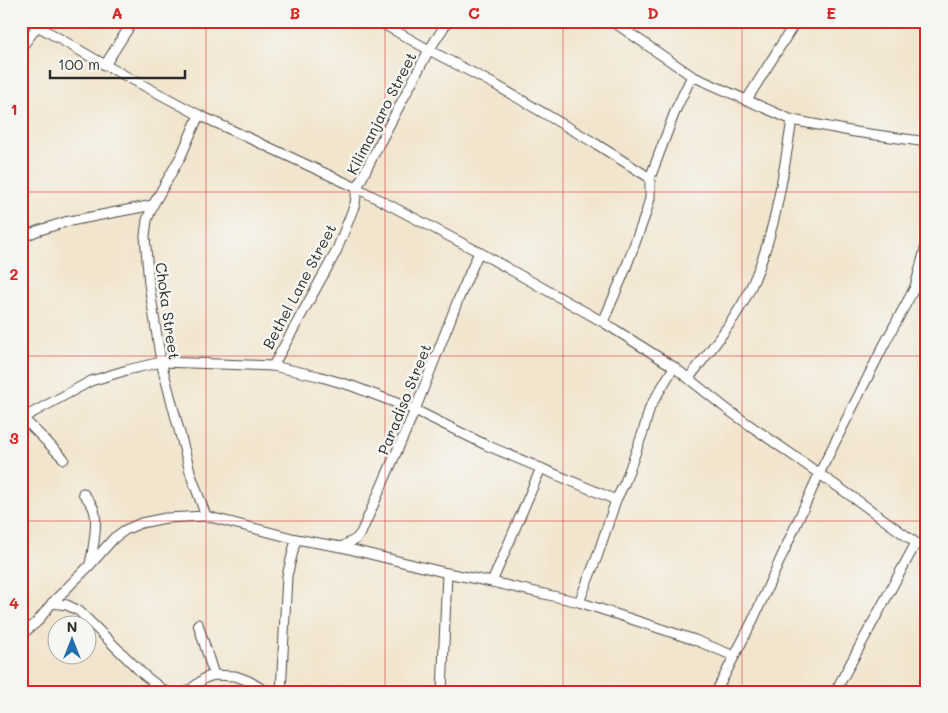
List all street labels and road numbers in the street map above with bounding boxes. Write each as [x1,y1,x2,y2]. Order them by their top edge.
street label: Kilimanjaro Street [341,48,421,178]
street label: Bethel Lane Street [258,220,340,352]
street label: Choka Street [151,261,185,361]
street label: Paradiso Street [373,340,435,458]

